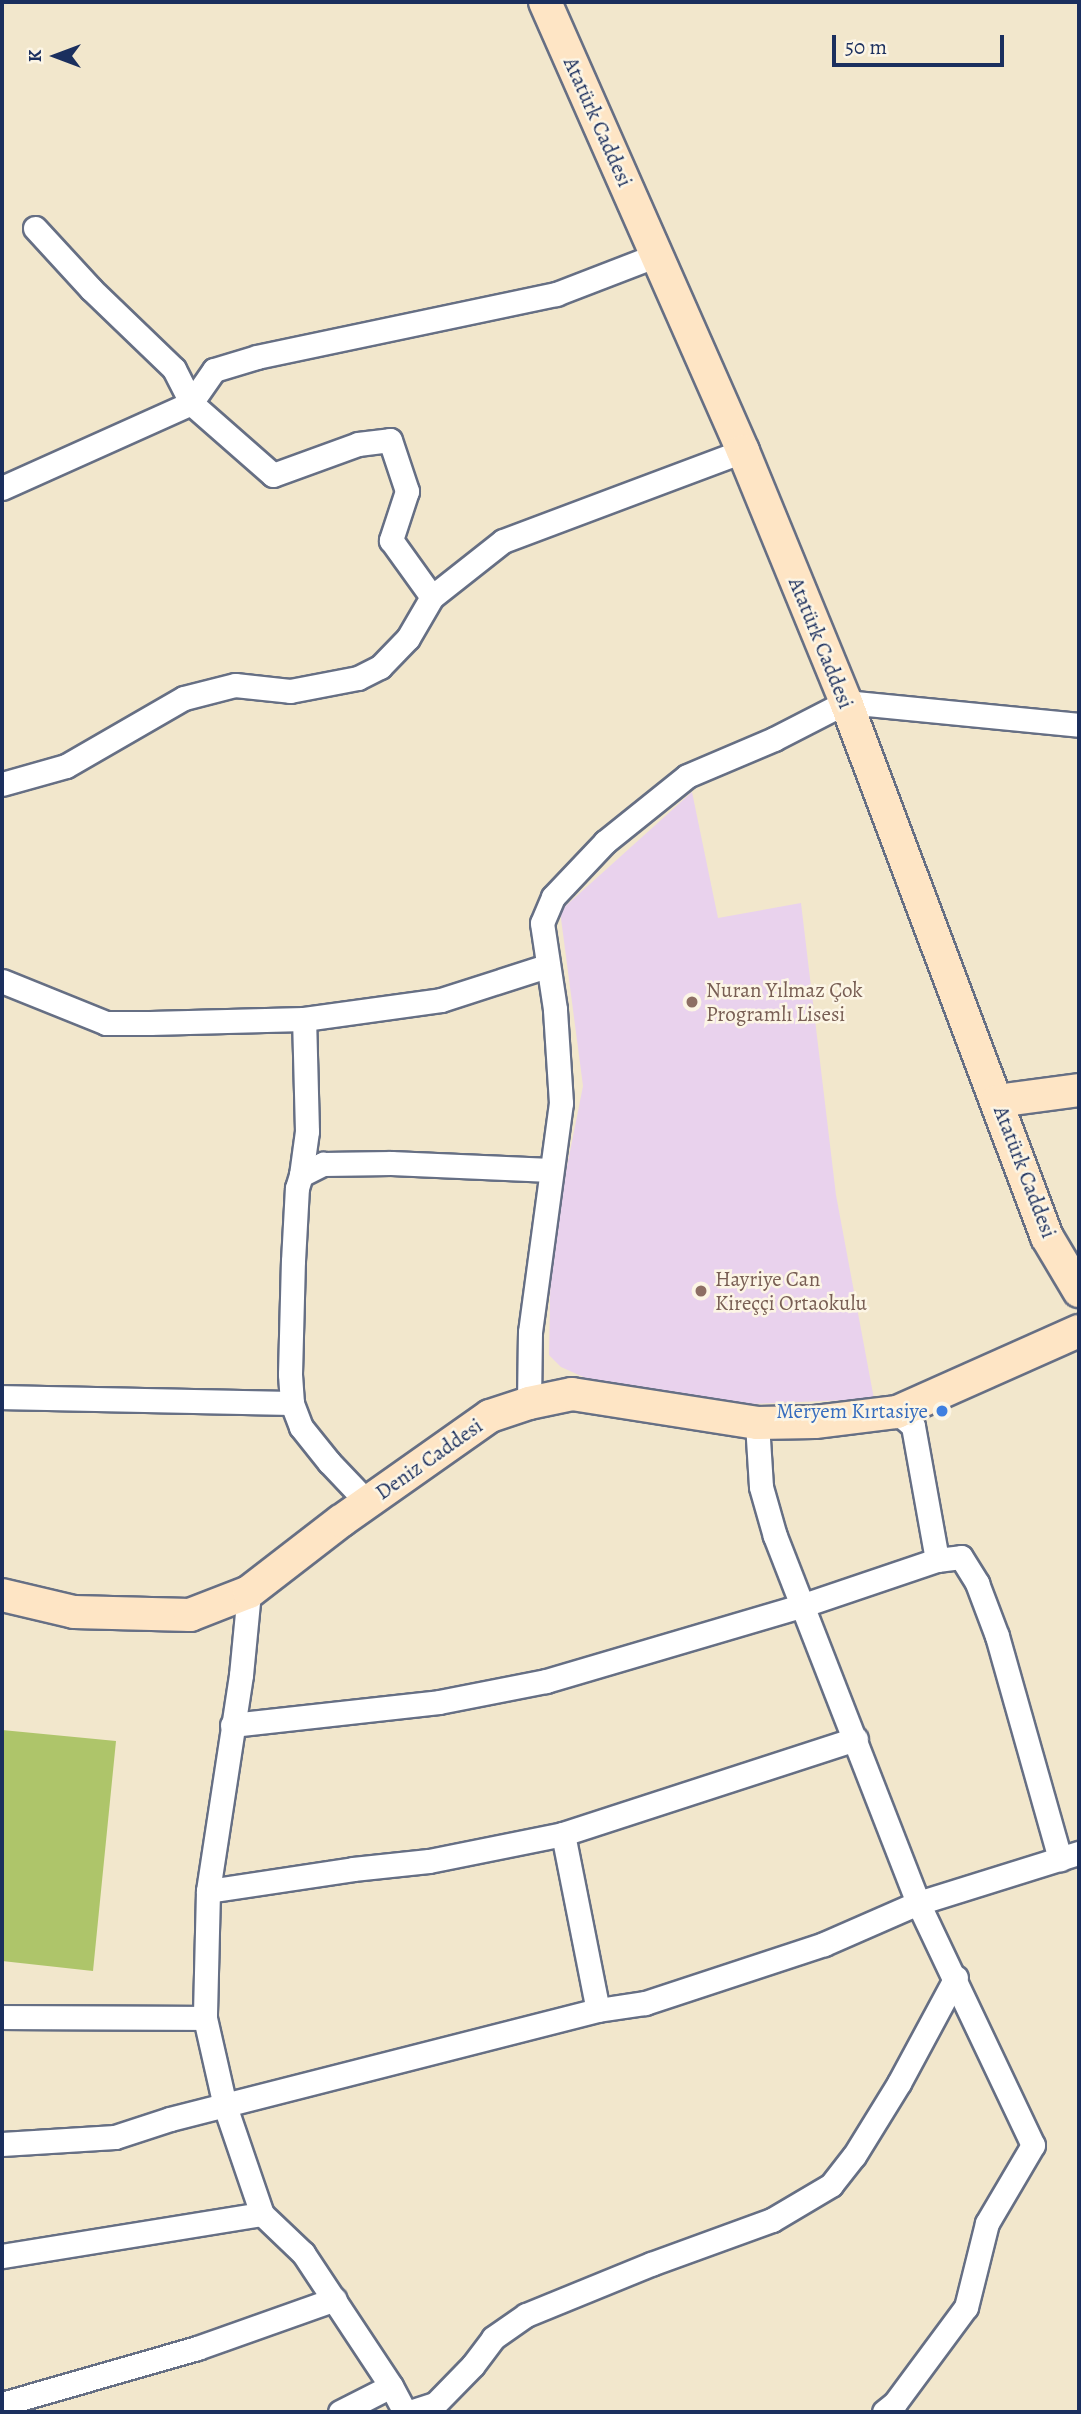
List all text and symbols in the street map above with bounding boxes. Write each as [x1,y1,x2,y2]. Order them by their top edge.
north arrow [21,21,91,91]
scale bar [836,21,1007,65]
text: 50 m [845,33,887,61]
text: K [22,50,48,62]
street label: Atatürk Caddesi [558,53,638,191]
street label: Atatürk Caddesi [783,574,859,712]
place label: Nuran Yılmaz Çok Programlı Lisesi [706,977,863,1027]
marker: Nuran Yılmaz Çok Programlı Lisesi [684,994,700,1010]
street label: Atatürk Caddesi [988,1103,1062,1241]
place label: Hayriye Can Kireççi Ortaokulu [715,1266,867,1316]
marker: Hayriye Can Kireççi Ortaokulu [693,1283,709,1299]
place label: Meryem Kırtasiye [776,1398,928,1424]
marker: Meryem Kırtasiye [934,1403,950,1419]
street label: Deniz Caddesi [371,1413,487,1505]

